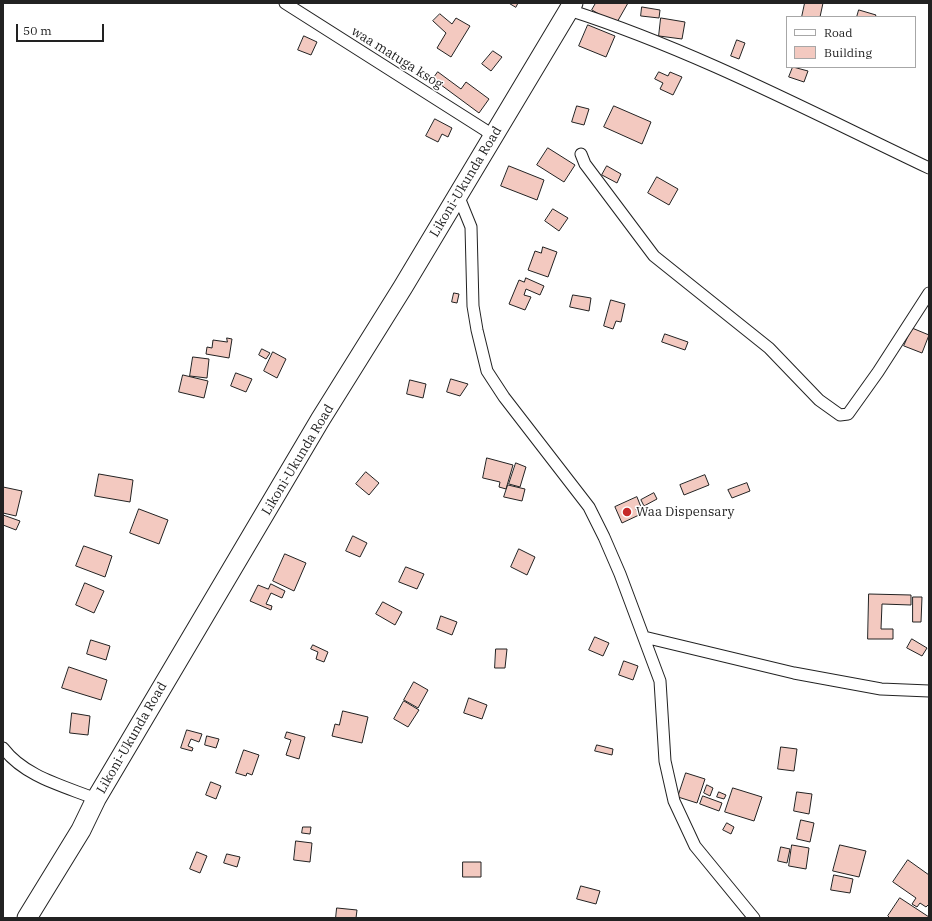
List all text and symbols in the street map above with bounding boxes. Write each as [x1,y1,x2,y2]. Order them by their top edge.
scale bar [18,16,106,42]
legend [786,16,916,68]
text: 50 m [23,23,52,38]
street label: waa matuga ksog [348,24,446,92]
text: Road [824,25,853,40]
text: Building [824,45,872,60]
street label: Likoni-Ukunda Road [427,124,505,240]
street label: Likoni-Ukunda Road [259,402,337,518]
place label: Waa Dispensary [636,504,735,520]
marker: Waa Dispensary [621,506,633,518]
street label: Likoni-Ukunda Road [94,679,170,797]

